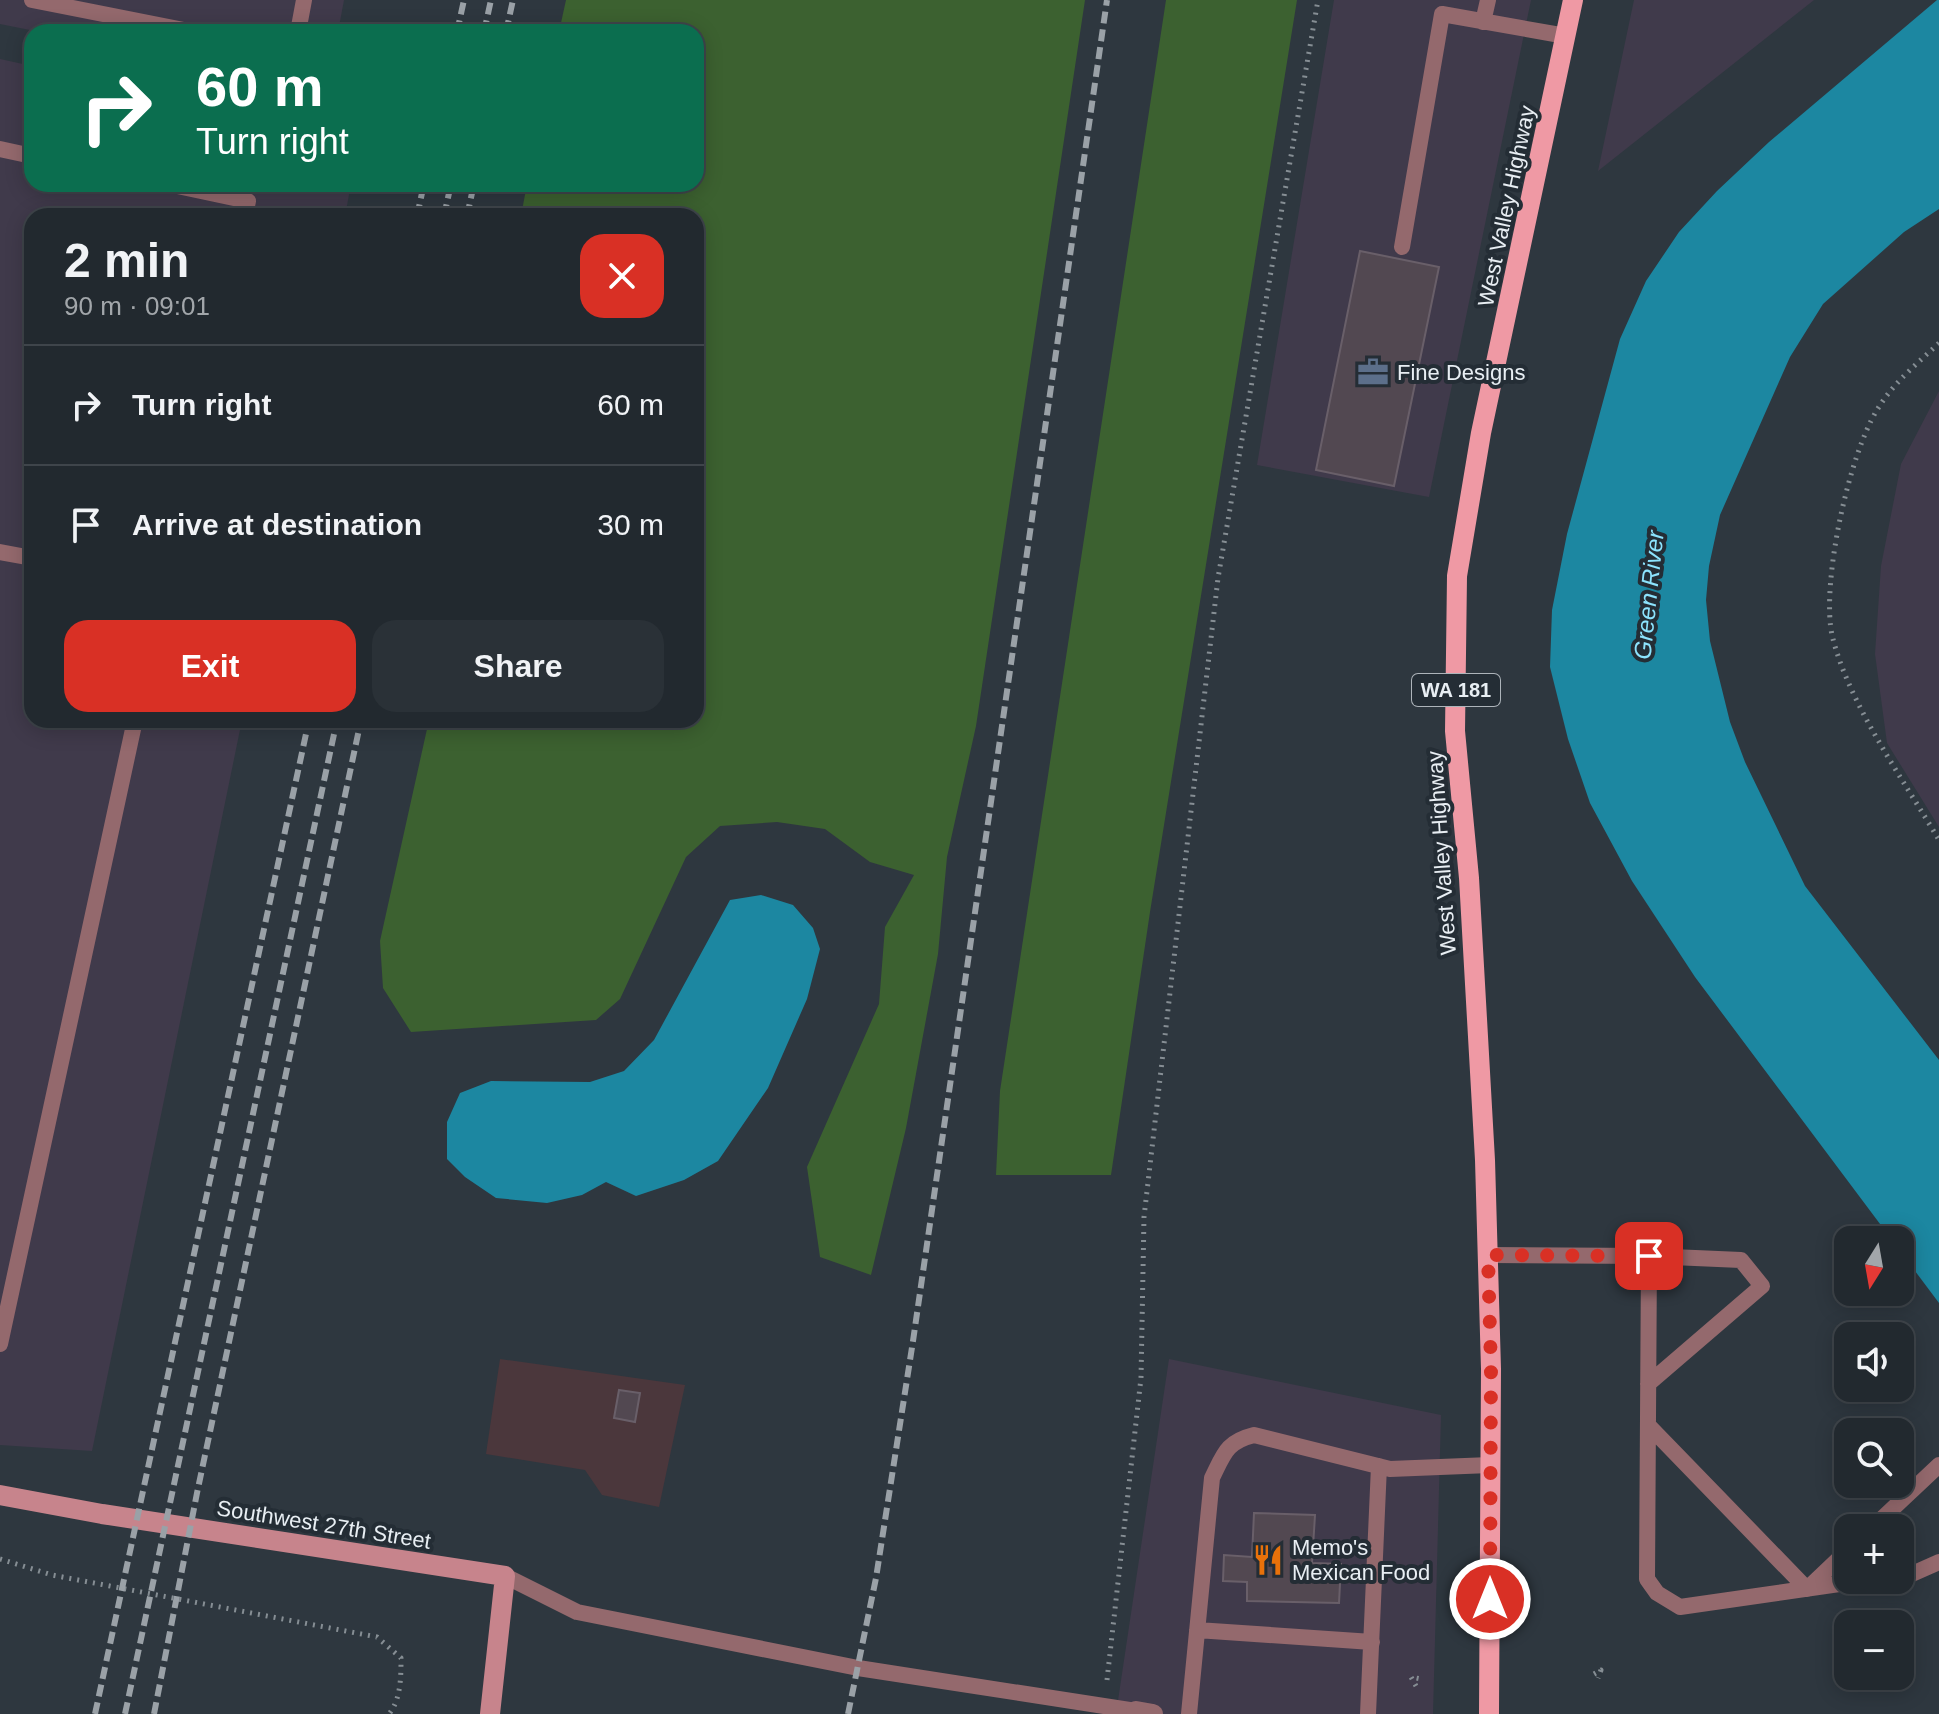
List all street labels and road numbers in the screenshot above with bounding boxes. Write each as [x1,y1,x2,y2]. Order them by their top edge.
street label: West Valley Highway [1473,103,1540,309]
road number: WA 181 [1412,674,1500,706]
street label: West Valley Highway [1422,750,1461,956]
street label: Southwest 27th Street [215,1495,433,1554]

